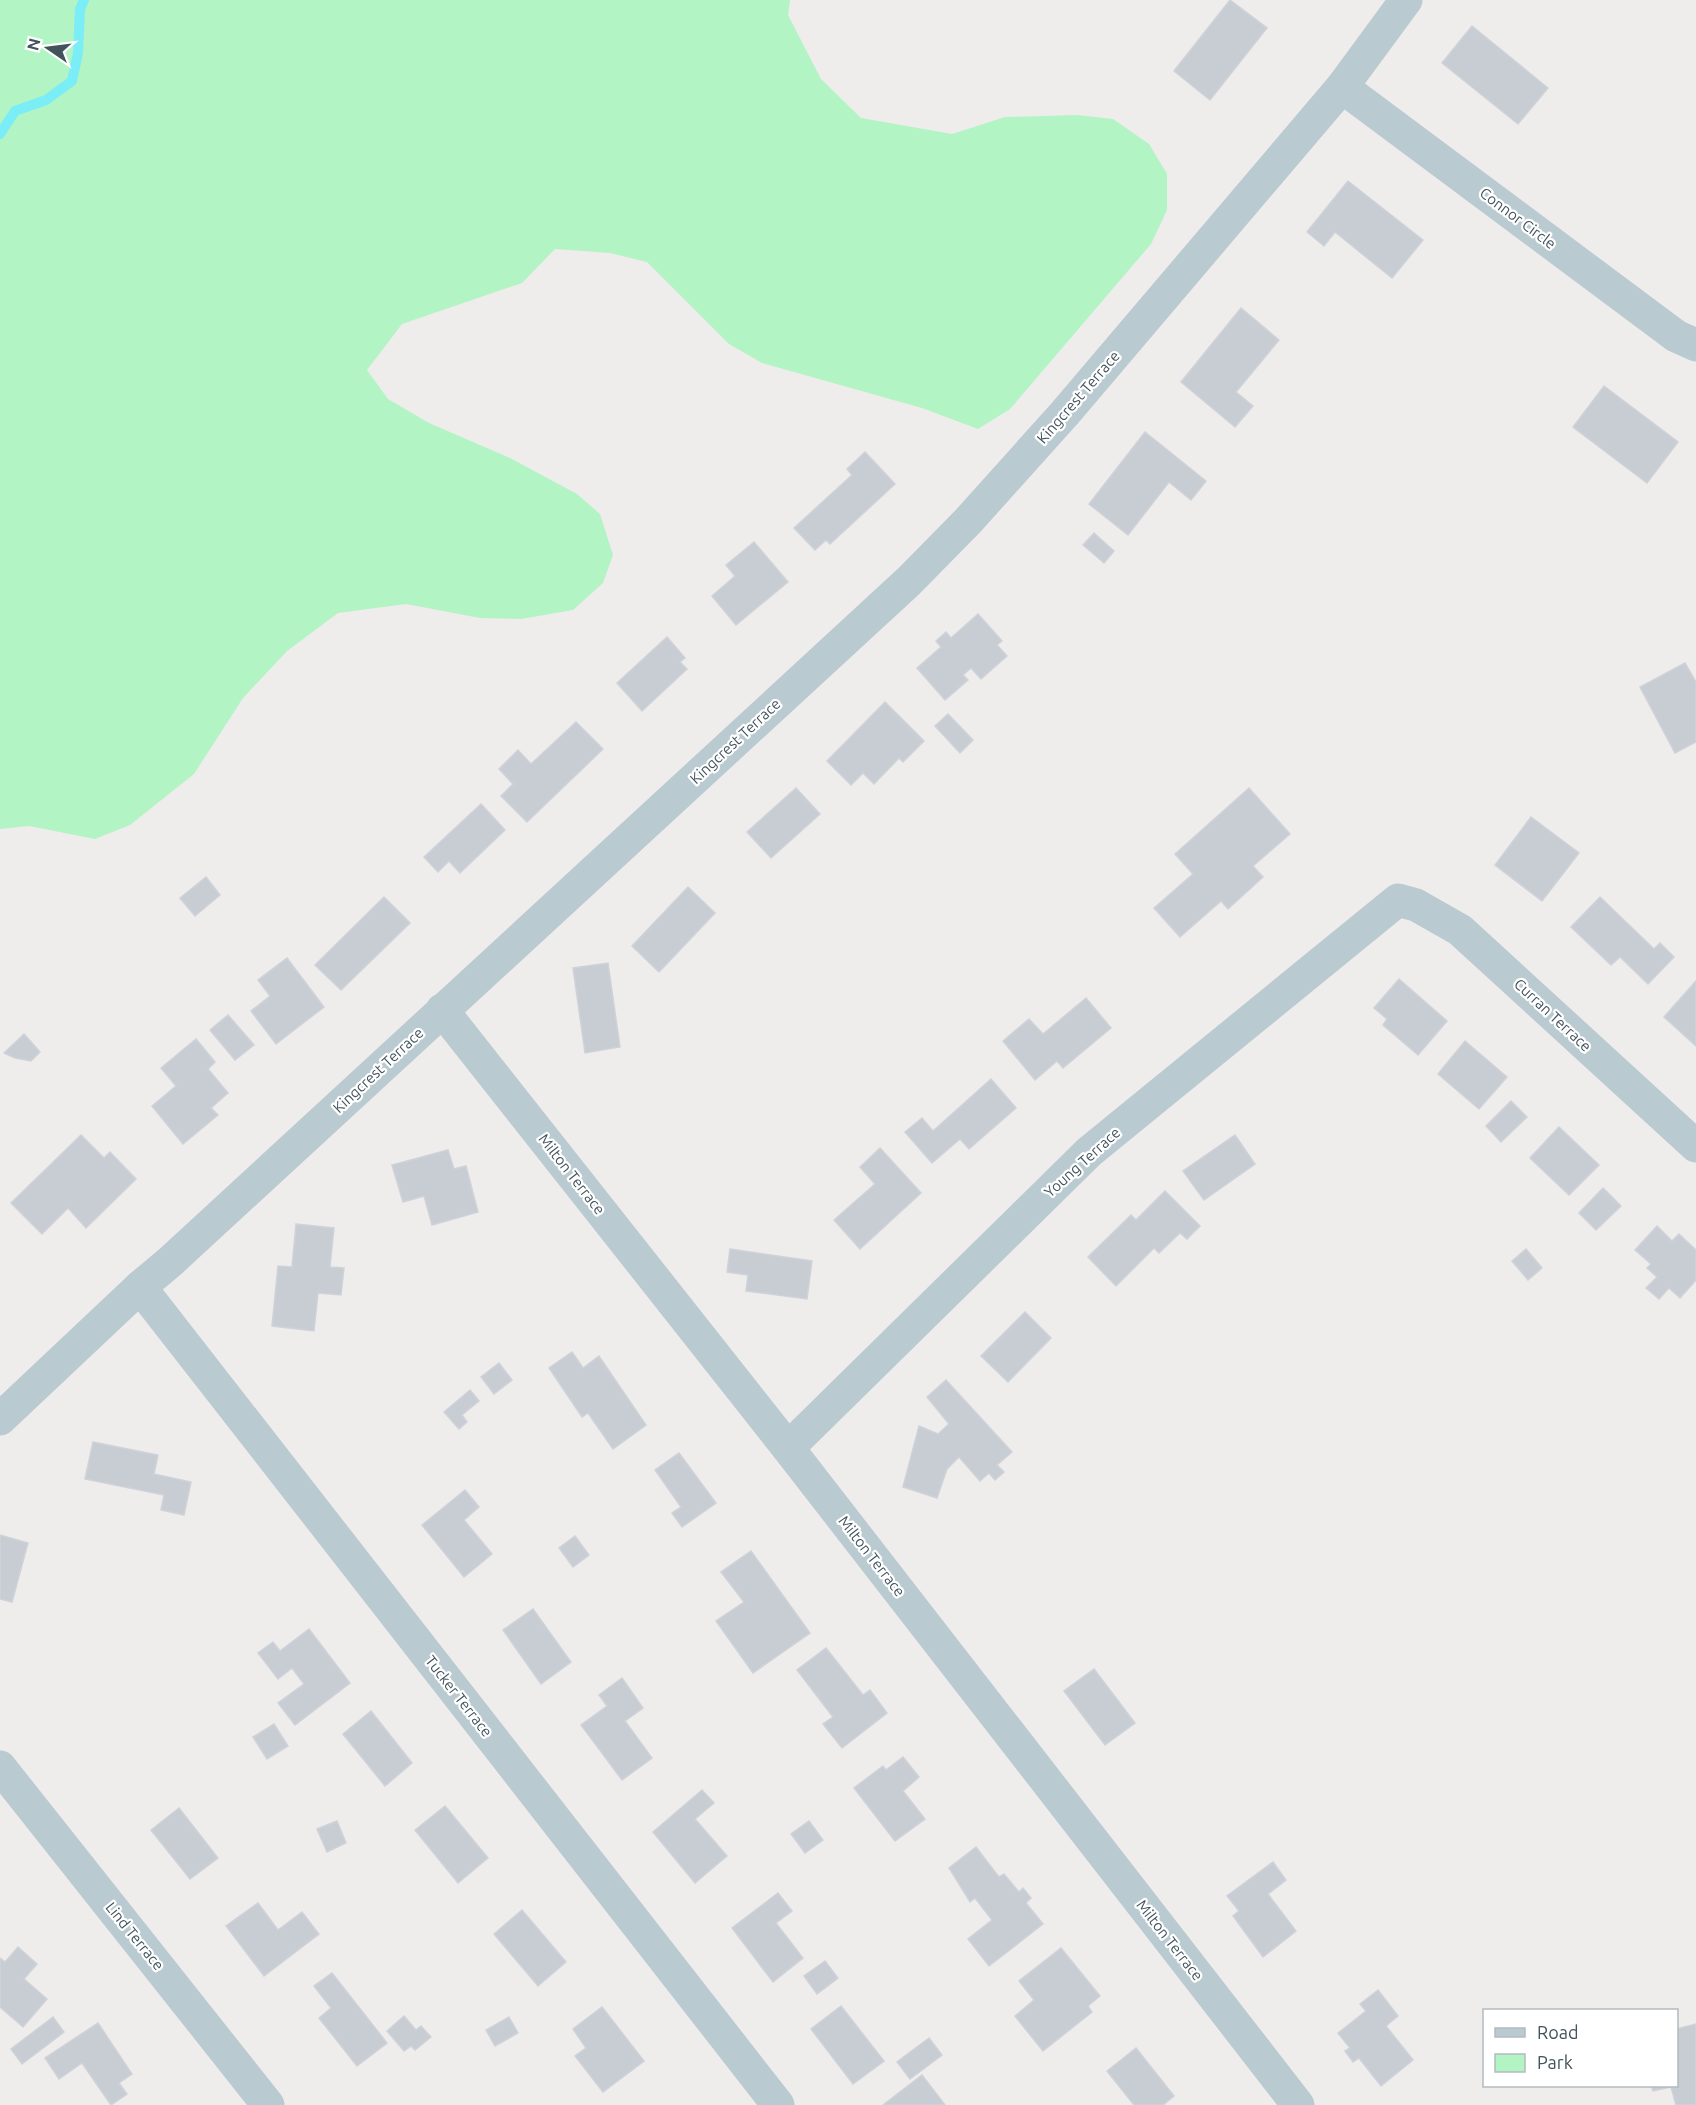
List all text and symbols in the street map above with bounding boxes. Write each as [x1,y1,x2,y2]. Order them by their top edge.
north arrow [18,18,78,78]
text: N [23,36,44,52]
street label: Connor Circle [1477,184,1559,252]
street label: Kingcrest Terrace [1033,347,1123,447]
street label: Kingcrest Terrace [686,695,784,787]
street label: Curran Terrace [1511,975,1595,1055]
street label: Kingcrest Terrace [329,1024,427,1116]
street label: Young Terrace [1041,1124,1123,1200]
street label: Milton Terrace [535,1130,609,1218]
street label: Milton Terrace [835,1512,909,1600]
street label: Tucker Terrace [422,1652,496,1740]
street label: Milton Terrace [1133,1896,1207,1984]
street label: Lind Terrace [103,1899,167,1973]
legend [1483,2009,1678,2087]
text: Road [1537,2022,1579,2042]
text: Park [1537,2052,1573,2072]

